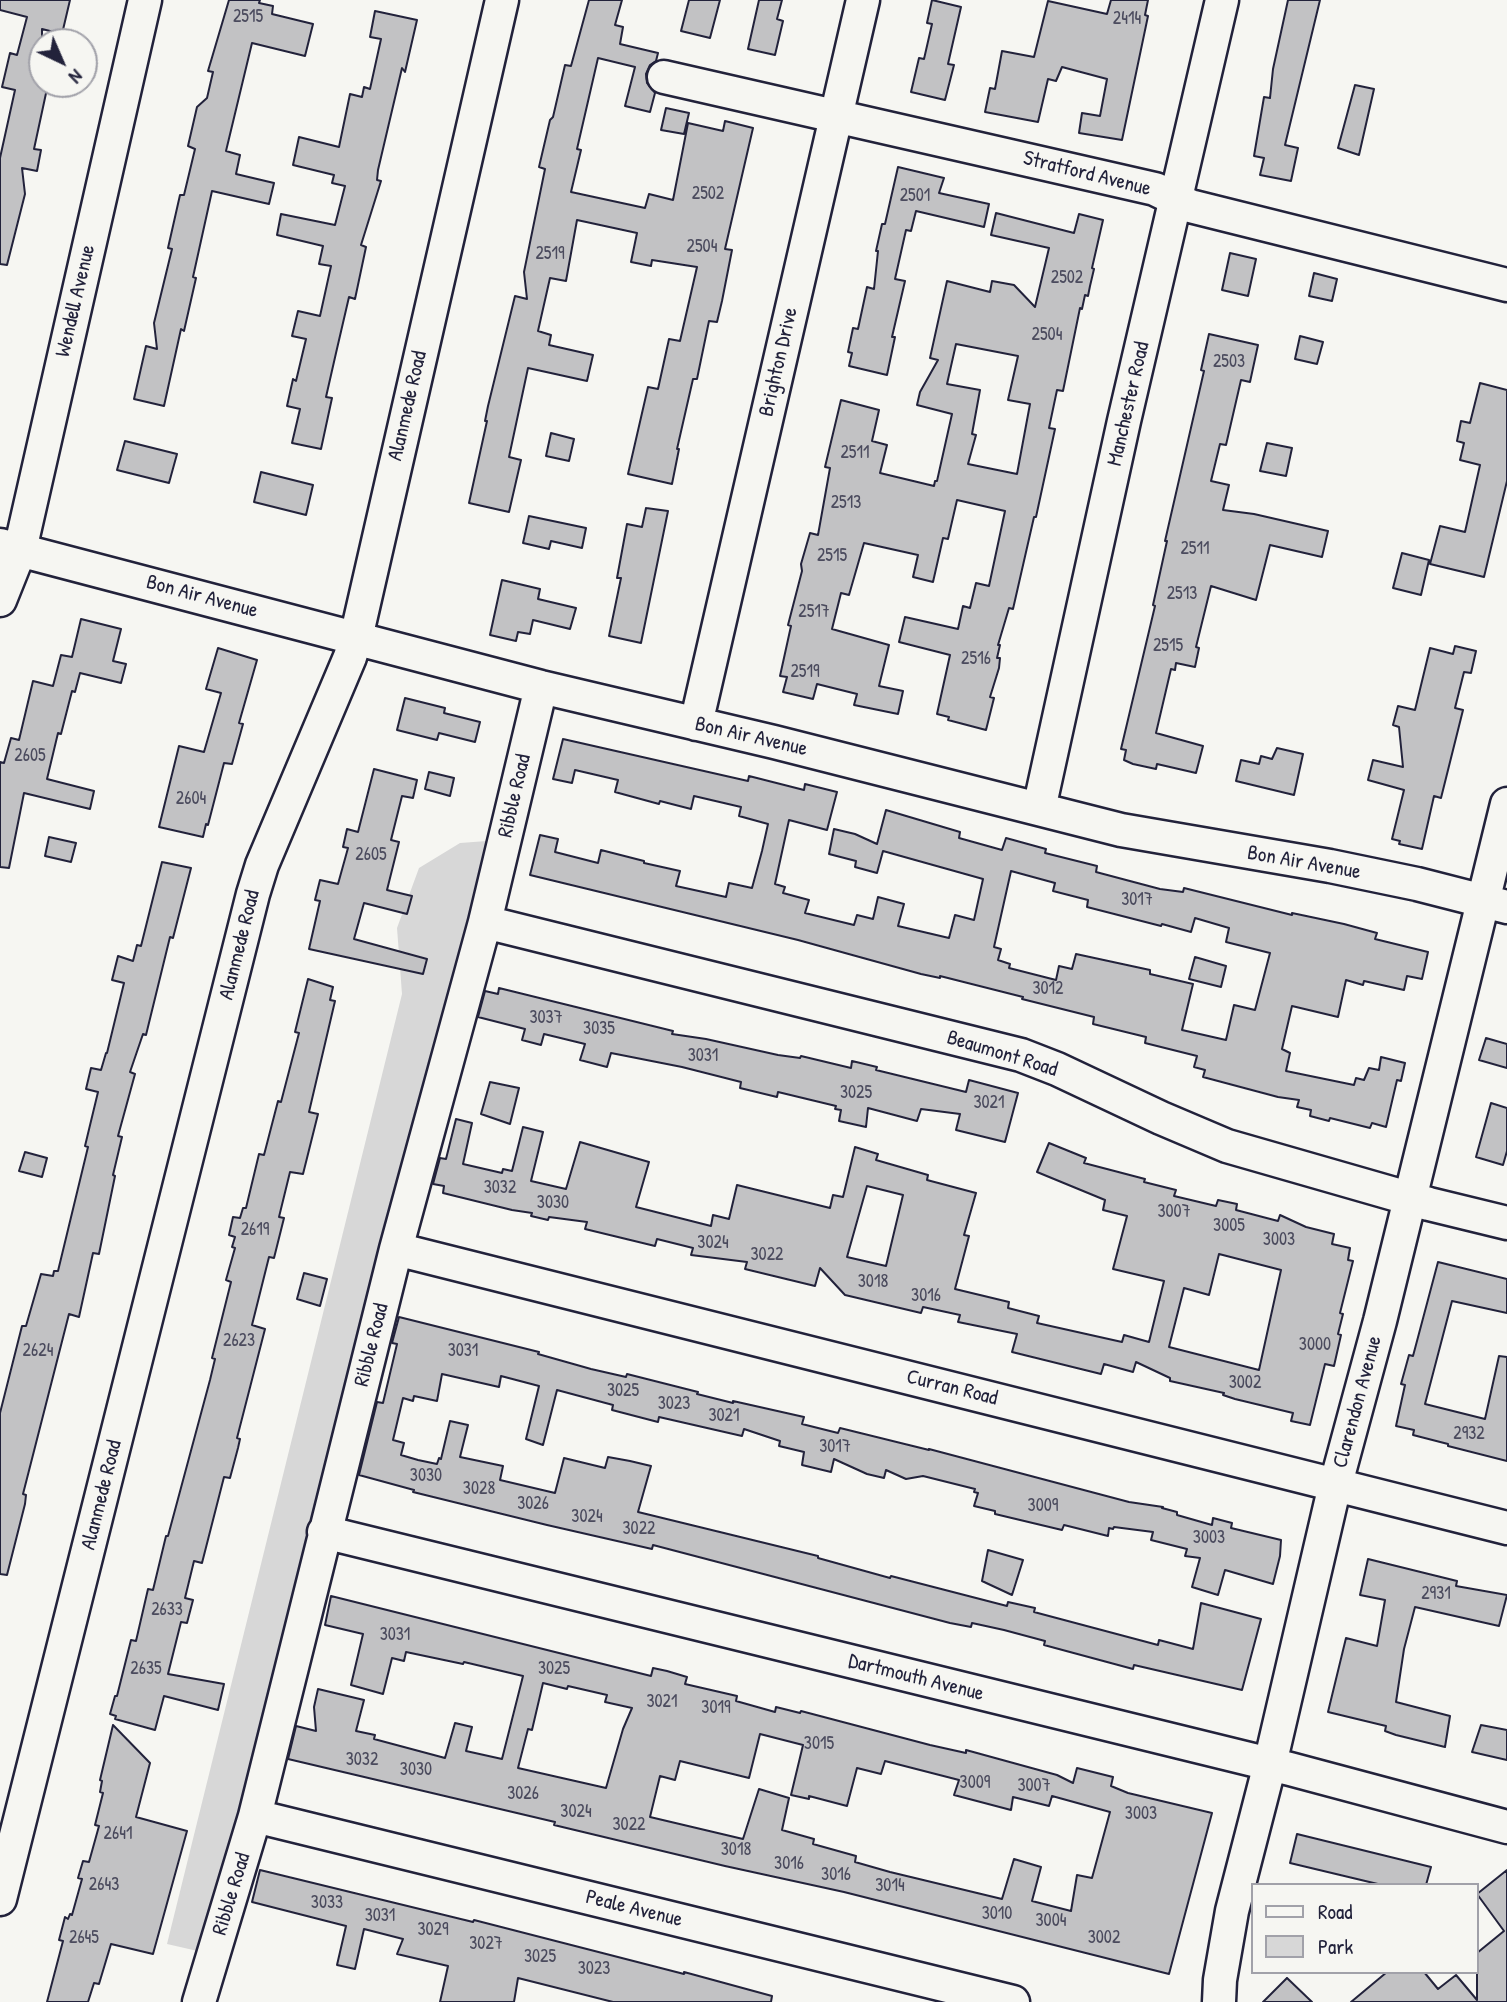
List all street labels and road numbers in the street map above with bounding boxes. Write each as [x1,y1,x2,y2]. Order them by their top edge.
street label: Stratford Avenue [1021,146,1153,202]
street label: Wendell Avenue [51,242,101,360]
street label: Brighton Drive [754,305,804,419]
street label: Manchester Road [1102,340,1156,468]
street label: Alanmede Road [383,349,433,463]
street label: Bon Air Avenue [143,570,261,624]
street label: Bon Air Avenue [692,712,810,762]
street label: Ribble Road [493,752,537,840]
street label: Bon Air Avenue [1245,841,1363,885]
street label: Alanmede Road [214,888,266,1002]
street label: Beaumont Road [944,1025,1060,1083]
street label: Ribble Road [350,1301,394,1389]
street label: Clarendon Avenue [1328,1333,1388,1471]
street label: Curran Road [904,1365,1000,1411]
street label: Alanmede Road [76,1438,128,1552]
street label: Dartmouth Avenue [846,1649,986,1707]
street label: Ribble Road [208,1850,256,1938]
street label: Peale Avenue [583,1885,685,1933]

